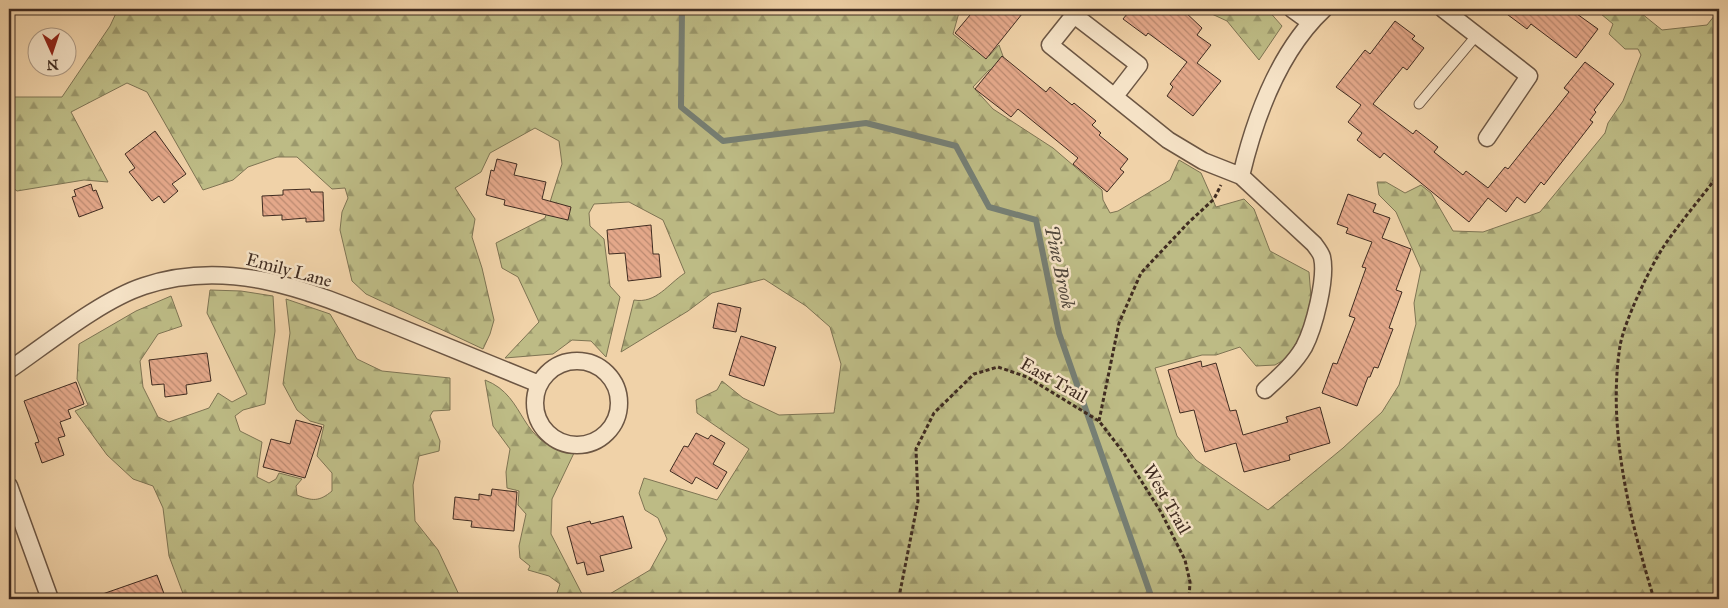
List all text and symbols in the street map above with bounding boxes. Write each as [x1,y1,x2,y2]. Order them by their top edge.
north arrow [28,28,78,78]
text: N [46,56,59,73]
water label: Pine Brook [1040,223,1080,311]
street label: Emily Lane [244,248,334,292]
street label: East Trail [1017,353,1092,407]
street label: West Trail [1138,460,1196,538]

